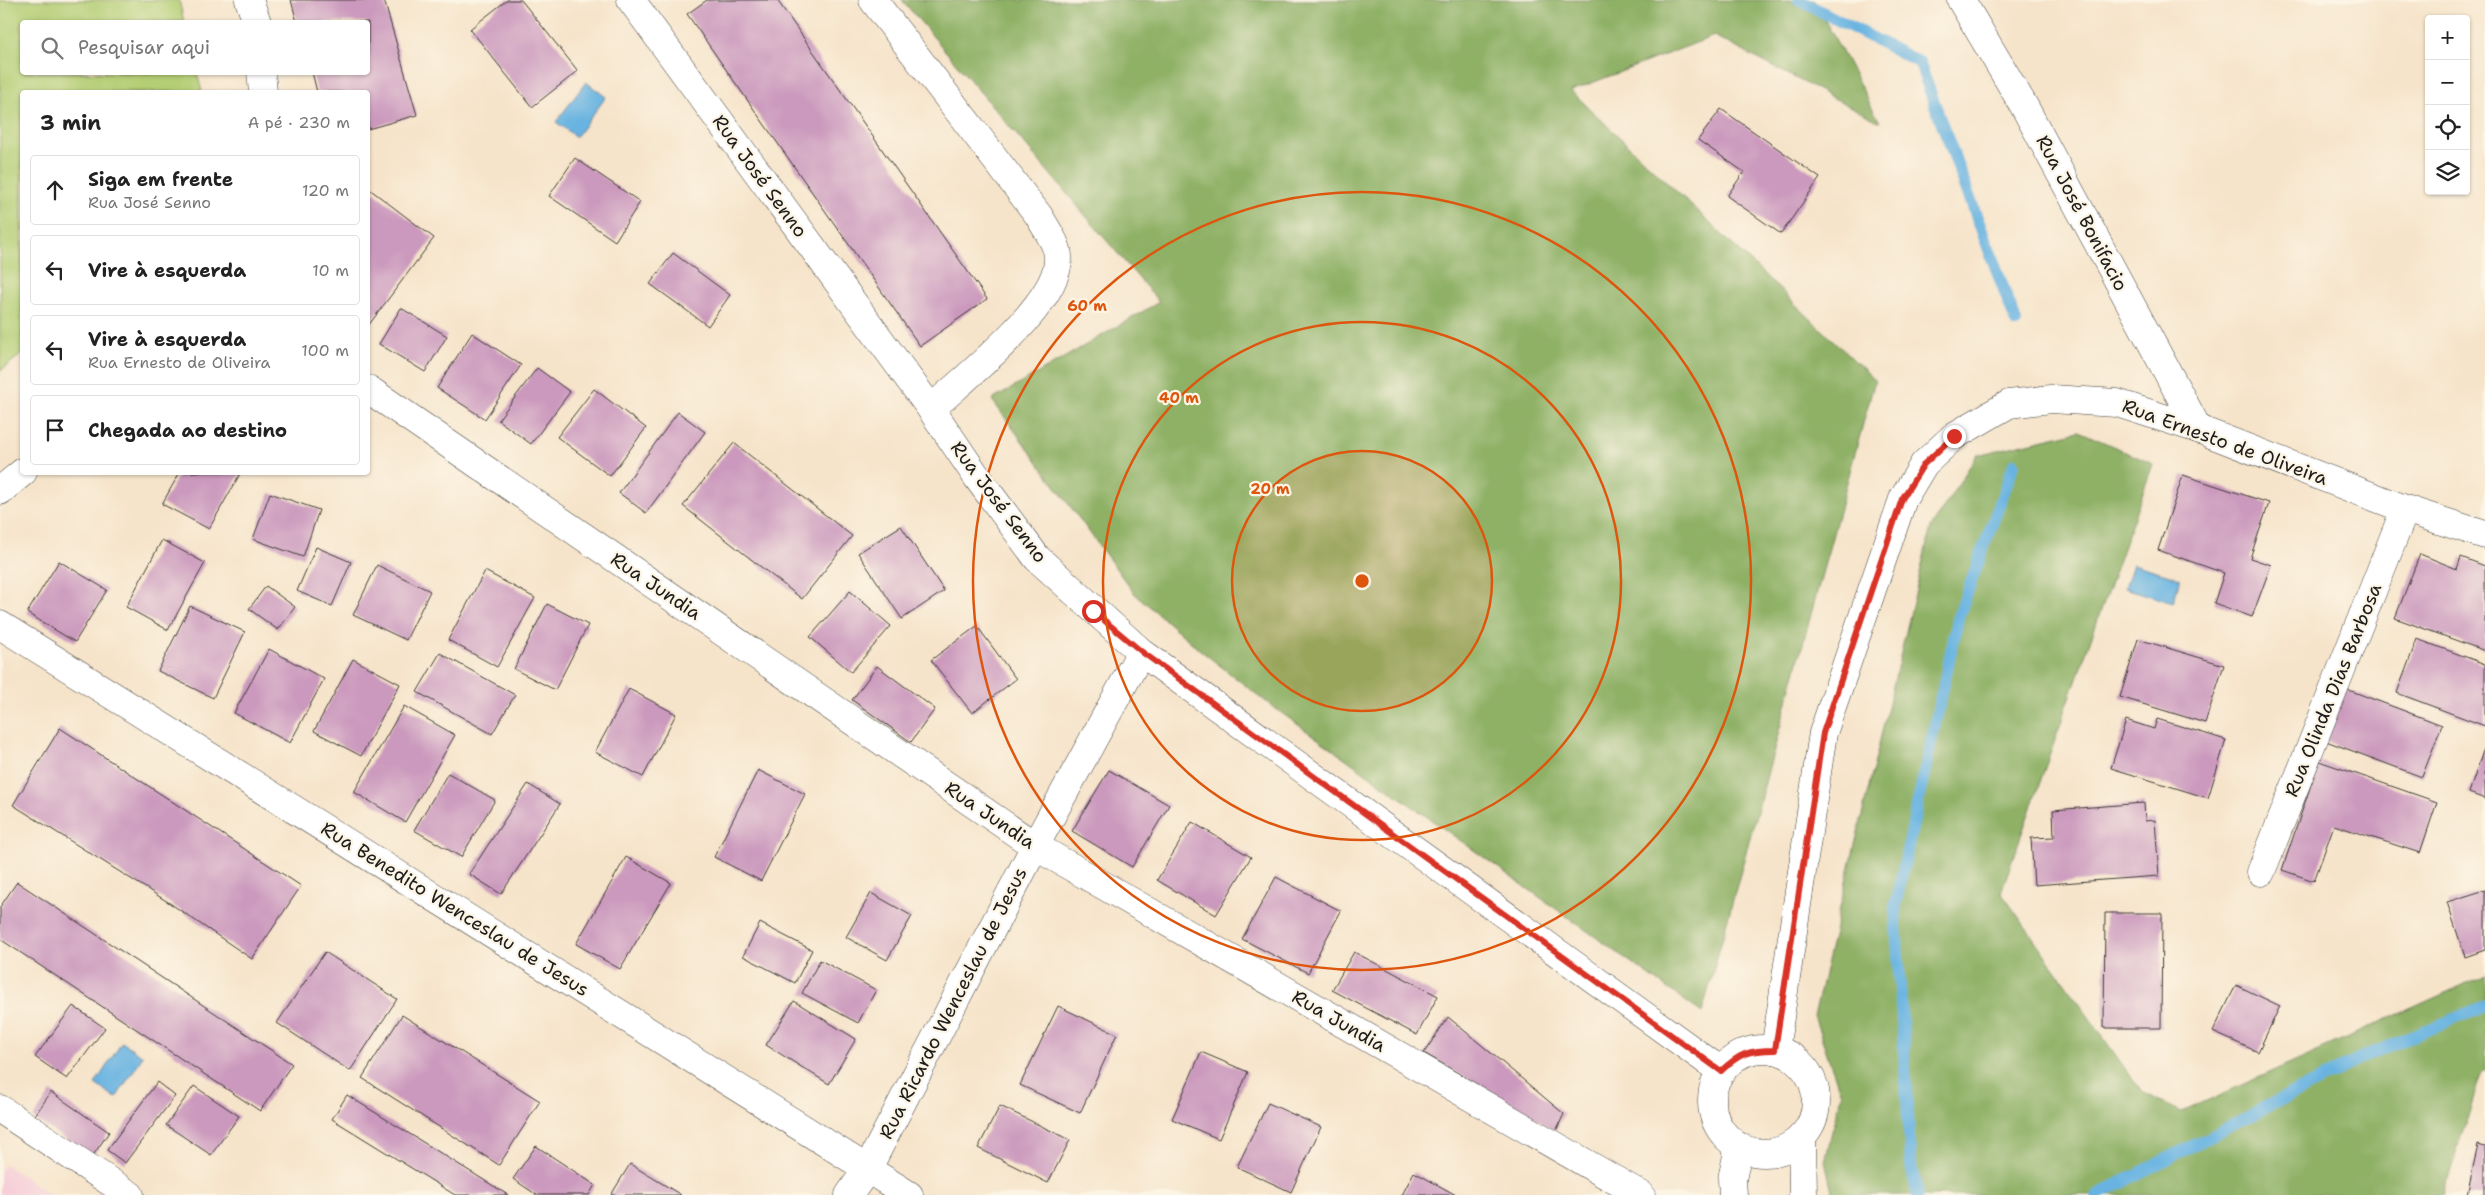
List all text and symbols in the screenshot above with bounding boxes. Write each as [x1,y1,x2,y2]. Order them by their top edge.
map controls [2425,15,2470,195]
button: + [2425,15,2470,60]
search box [20,20,370,75]
icon: search [38,34,66,62]
text: Pesquisar aqui [78,35,210,60]
button: − [2425,60,2470,105]
button: locate [2425,105,2470,150]
text: 3 min [40,109,101,137]
street label: Rua José Senno [707,110,813,242]
text: A pé · 230 m [248,112,350,133]
street label: Rua José Bonifacio [2030,131,2134,295]
button: layers [2425,150,2470,195]
text: Siga em frente [88,167,233,192]
icon: ahead [41,176,69,204]
text: 120 m [302,180,349,201]
text: Rua José Senno [88,192,211,213]
icon: left [41,256,69,284]
text: Vire à esquerda [88,258,246,283]
text: 10 m [312,260,349,281]
text: 60 m [1067,296,1107,316]
text: Vire à esquerda [88,327,246,352]
icon: left [41,336,69,364]
text: 100 m [301,340,349,361]
text: Rua Ernesto de Oliveira [88,352,271,373]
text: 40 m [1159,388,1199,408]
street label: Rua Ernesto de Oliveira [2119,393,2331,491]
icon: arrive [41,416,69,444]
text: Chegada ao destino [88,418,287,443]
route end [1943,425,1966,448]
street label: Rua José Senno [945,436,1053,568]
text: 20 m [1250,479,1290,499]
street label: Rua Jundia [606,546,706,626]
centre of rings [1353,572,1371,590]
street label: Rua Olinda Dias Barbosa [2279,579,2387,800]
route start [1082,600,1105,623]
street label: Rua Jundia [940,775,1040,855]
street label: Rua Benedito Wenceslau de Jesus [316,816,594,1002]
street label: Rua Ricardo Wenceslau de Jesus [873,863,1033,1143]
street label: Rua Jundia [1288,984,1391,1058]

